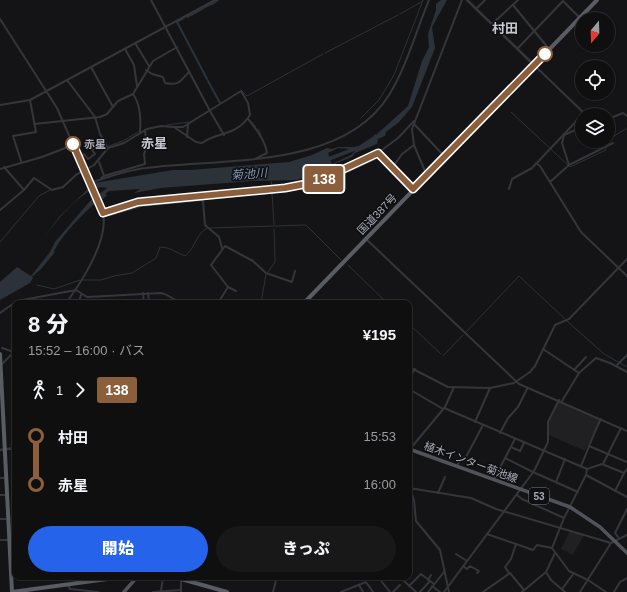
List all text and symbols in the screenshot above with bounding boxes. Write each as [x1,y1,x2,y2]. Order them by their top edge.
north arrow [575,12,615,52]
map controls [575,12,615,148]
district label: 村田 [492,21,518,36]
unlabelled marker [537,46,553,62]
button: locate [575,60,615,100]
button: layers [575,108,615,148]
marker: 赤星 [65,136,81,152]
district label: 赤星 [141,136,167,151]
place label: 赤星 [84,138,106,150]
water label: 菊池川 [231,166,269,182]
line badge: 138 [301,166,347,192]
text: 138 [312,171,336,187]
street label: 国道387号 [355,191,399,237]
text: 8 分 [28,312,68,337]
text: ¥195 [363,326,396,343]
text: 15:52 – 16:00 · バス [28,343,145,358]
icon: walk [28,379,50,401]
icon: forward [69,379,91,401]
text: 138 [105,382,129,398]
text: 1 [56,383,63,398]
text: 村田 [58,429,88,446]
text: 15:53 [363,429,396,444]
street label: 植木インター菊池線 [422,439,520,485]
text: 赤星 [58,477,88,494]
text: 16:00 [363,477,396,492]
road number: 53 [529,488,549,504]
button: 開始 [28,526,208,572]
button: きっぷ [216,526,396,572]

